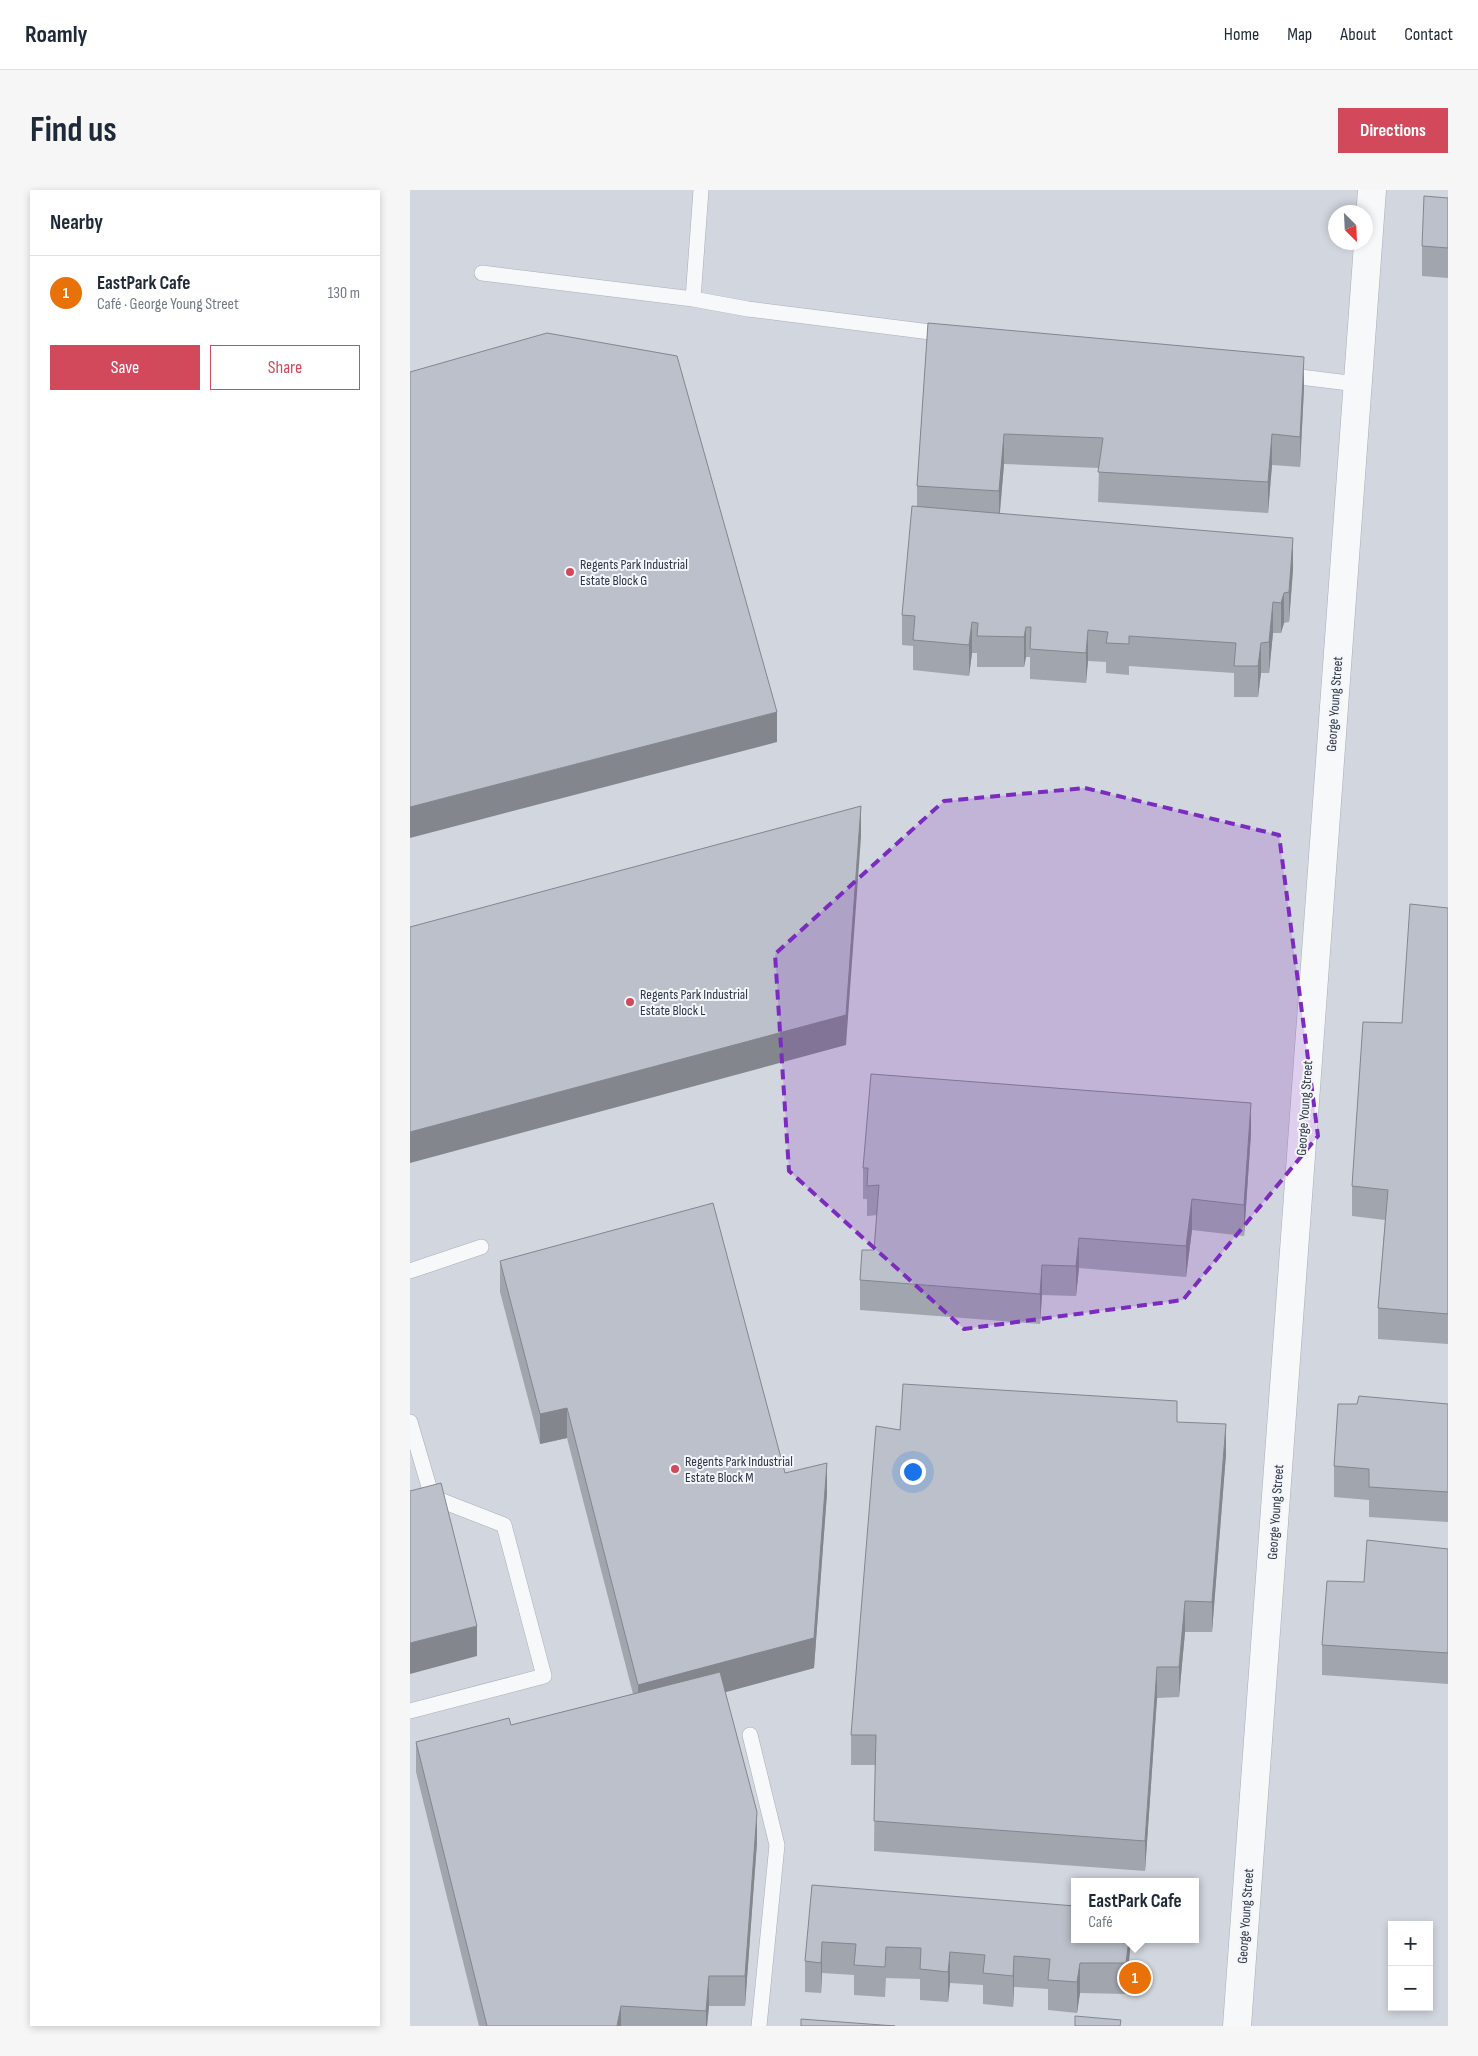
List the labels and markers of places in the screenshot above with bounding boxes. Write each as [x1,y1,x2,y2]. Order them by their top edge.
place label: Regents Park Industrial Estate Block G [580,556,688,589]
marker: Regents Park Industrial Estate Block G [564,566,576,578]
place label: Regents Park Industrial Estate Block L [640,986,748,1019]
marker: Regents Park Industrial Estate Block L [624,996,636,1008]
place label: Regents Park Industrial Estate Block M [685,1453,793,1486]
marker: Regents Park Industrial Estate Block M [669,1463,681,1475]
pin: 1 [1119,1959,1151,1997]

